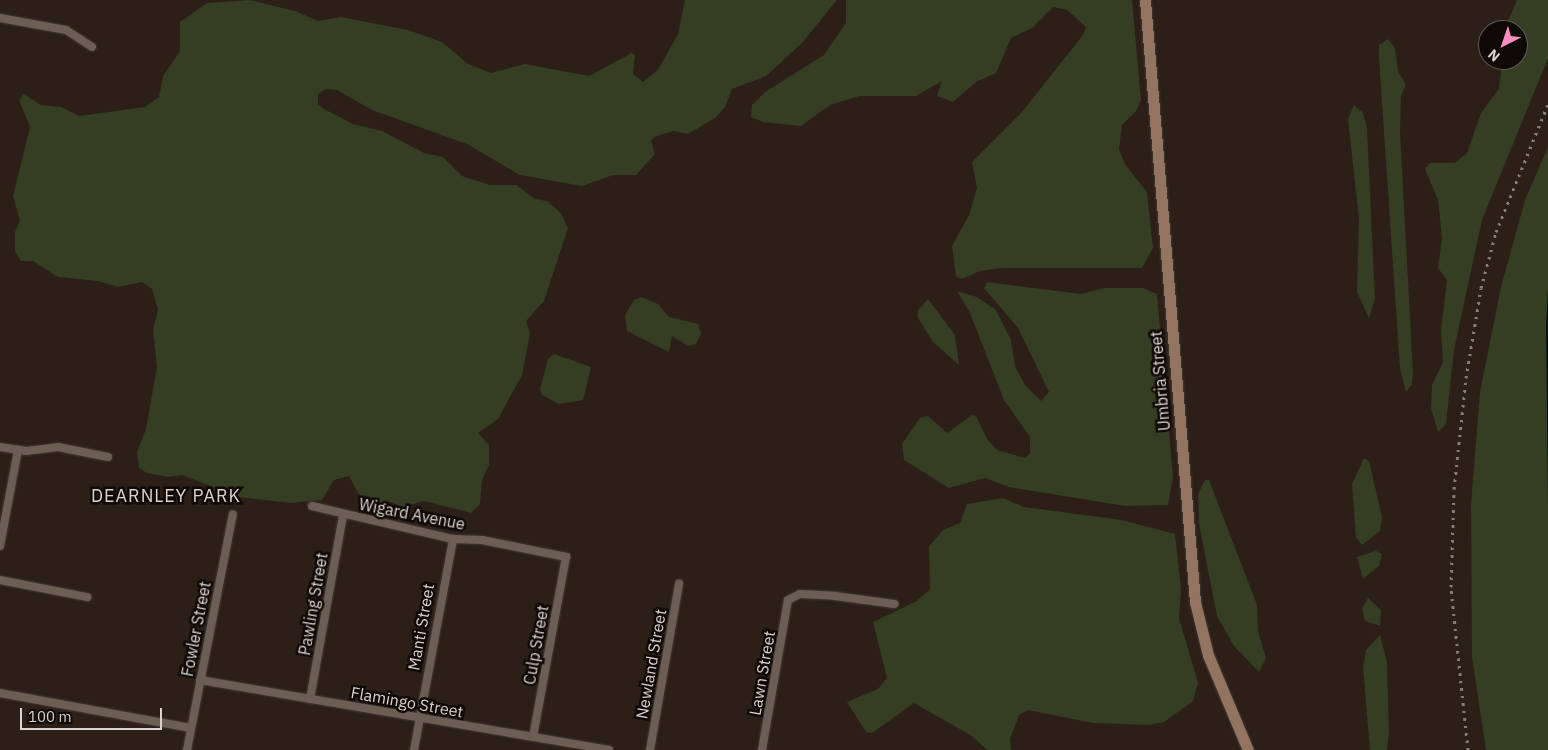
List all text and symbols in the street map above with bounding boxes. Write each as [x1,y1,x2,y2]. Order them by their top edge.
north arrow [1478,20,1528,70]
text: N [1484,45,1504,66]
street label: Umbria Street [1146,330,1174,432]
district label: DEARNLEY PARK [89,485,243,507]
street label: Wigard Avenue [357,494,467,534]
street label: Pawling Street [295,551,331,657]
street label: Fowler Street [177,580,215,678]
street label: Manti Street [404,582,438,672]
street label: Culp Street [520,604,552,686]
street label: Newland Street [632,608,670,720]
street label: Lawn Street [745,629,779,717]
street label: Flamingo Street [349,683,465,721]
scale bar [22,698,165,730]
text: 100 m [28,707,72,726]

